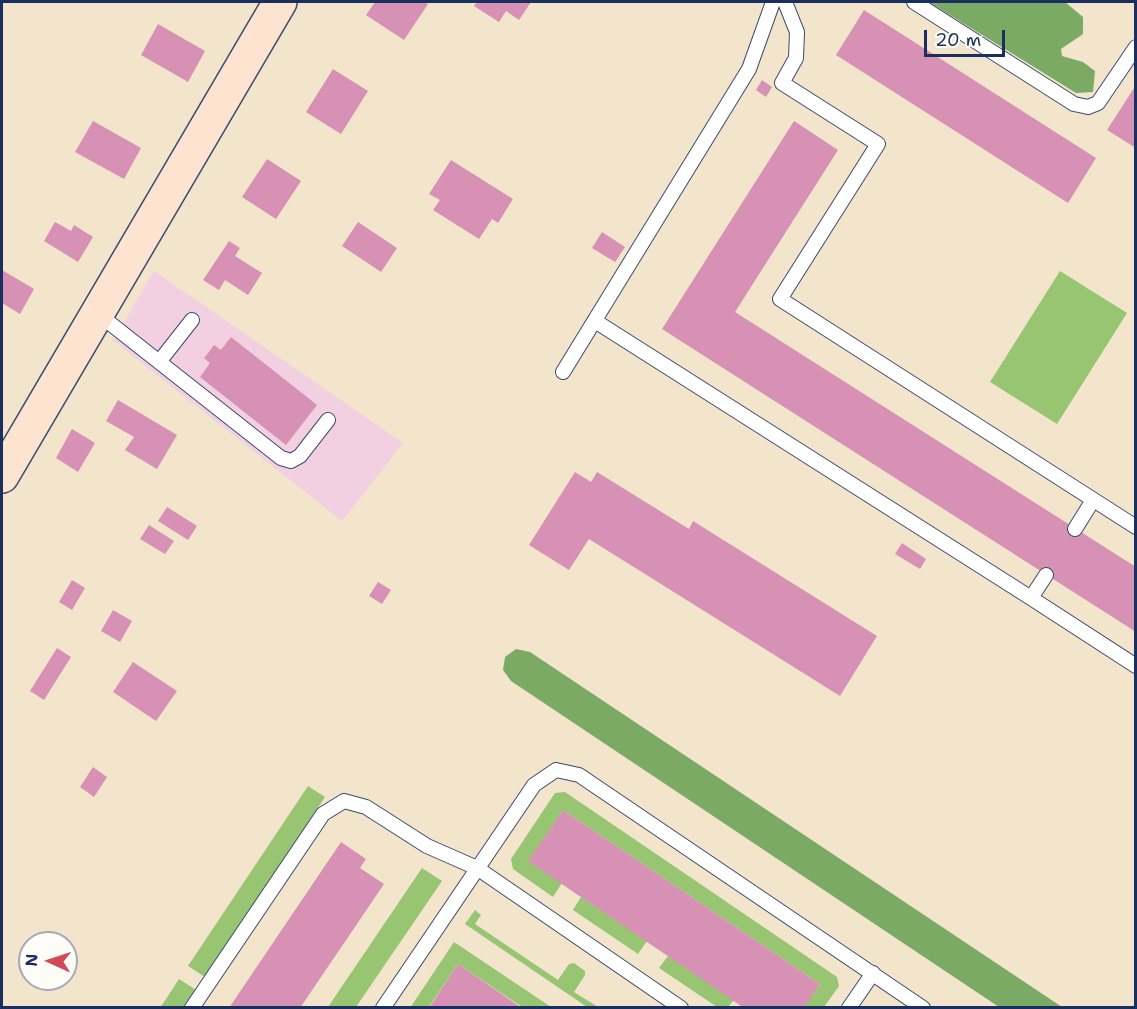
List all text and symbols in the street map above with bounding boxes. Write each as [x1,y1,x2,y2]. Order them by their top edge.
scale bar [927,18,1008,56]
text: 20 m [935,28,981,52]
north arrow [18,931,78,991]
text: N [21,953,42,967]

